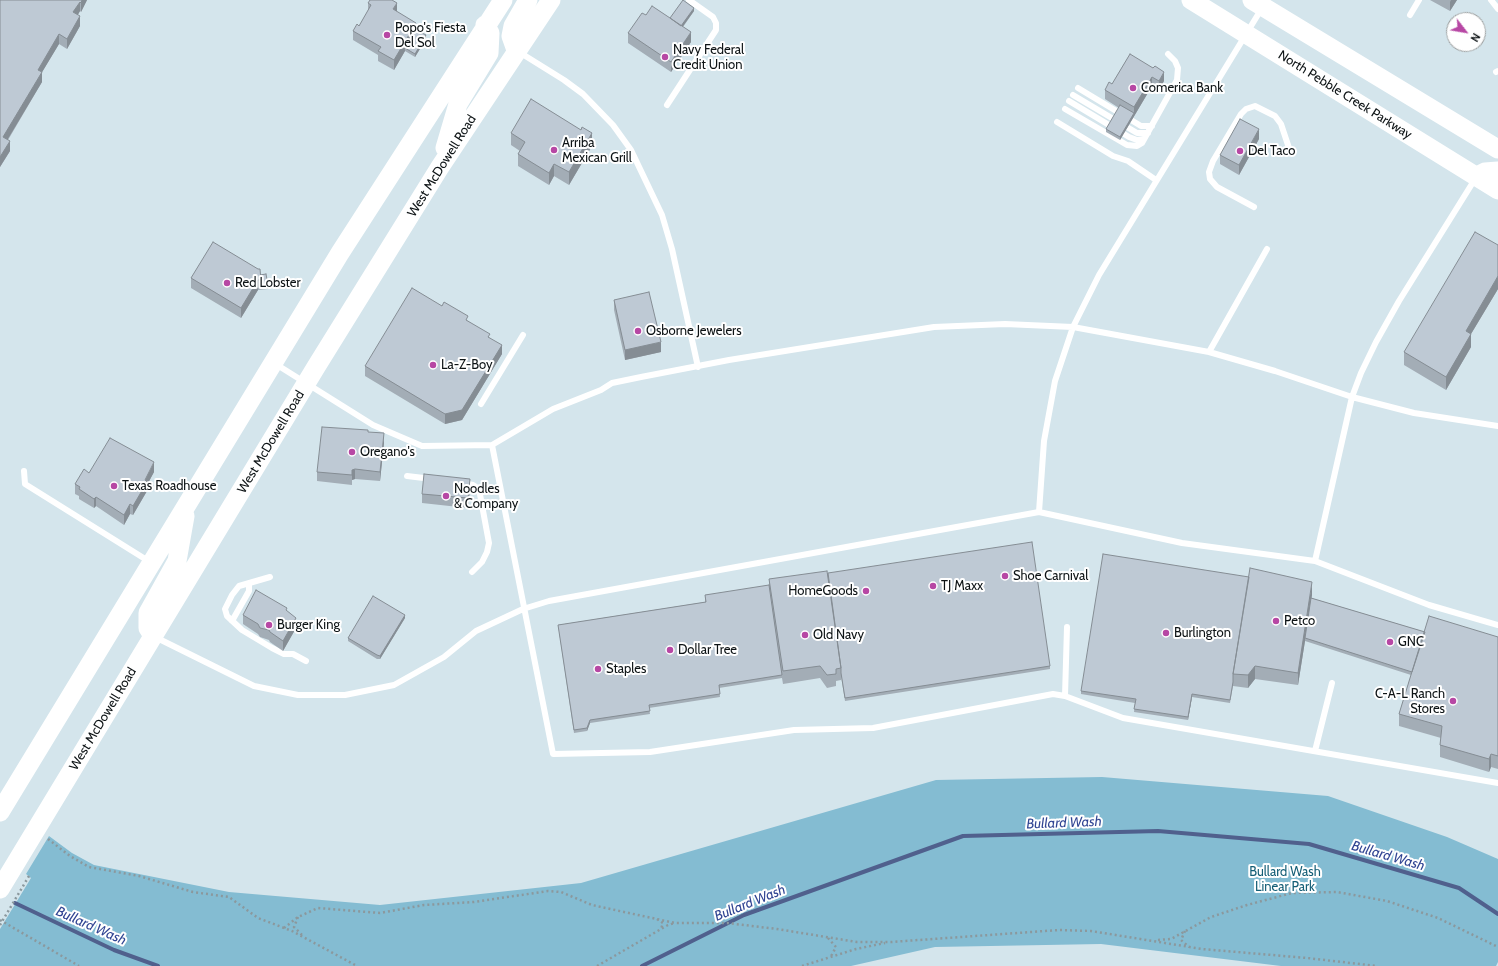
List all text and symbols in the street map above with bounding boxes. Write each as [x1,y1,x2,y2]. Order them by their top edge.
north arrow [1446,12,1486,52]
place label: Popo's Fiesta Del Sol [395,20,466,51]
marker: Popo's Fiesta Del Sol [382,30,392,40]
text: N [1467,31,1483,45]
place label: Navy Federal Credit Union [673,42,744,73]
street label: North Pebble Creek Parkway [1275,47,1415,143]
marker: Navy Federal Credit Union [660,52,670,62]
place label: Comerica Bank [1141,80,1223,96]
marker: Comerica Bank [1128,83,1138,93]
street label: West McDowell Road [404,112,480,220]
place label: Arriba Mexican Grill [562,135,632,166]
place label: Del Taco [1248,143,1295,159]
marker: Arriba Mexican Grill [549,145,559,155]
marker: Del Taco [1235,146,1245,156]
place label: Red Lobster [235,275,301,291]
marker: Red Lobster [222,278,232,288]
place label: Osborne Jewelers [646,323,742,339]
marker: Osborne Jewelers [633,326,643,336]
place label: La-Z-Boy [441,357,492,373]
marker: La-Z-Boy [428,360,438,370]
street label: West McDowell Road [234,388,308,496]
place label: Oregano's [360,444,415,460]
marker: Oregano's [347,447,357,457]
place label: Texas Roadhouse [122,478,216,494]
marker: Texas Roadhouse [109,481,119,491]
place label: Noodles & Company [454,481,518,512]
marker: Noodles & Company [441,491,451,501]
place label: Shoe Carnival [1013,568,1088,584]
marker: Shoe Carnival [1000,571,1010,581]
place label: TJ Maxx [941,578,983,594]
marker: TJ Maxx [928,581,938,591]
place label: HomeGoods [788,583,858,599]
marker: HomeGoods [861,586,871,596]
place label: Petco [1284,613,1315,629]
marker: Petco [1271,616,1281,626]
place label: Burger King [277,617,340,633]
marker: Burger King [264,620,274,630]
place label: Burlington [1174,625,1231,641]
place label: Old Navy [813,627,864,643]
marker: Burlington [1161,628,1171,638]
marker: Old Navy [800,630,810,640]
place label: GNC [1398,634,1424,650]
marker: GNC [1385,637,1395,647]
place label: Dollar Tree [678,642,737,658]
marker: Dollar Tree [665,645,675,655]
place label: Staples [606,661,646,677]
marker: Staples [593,664,603,674]
street label: West McDowell Road [66,665,140,773]
place label: C-A-L Ranch Stores [1375,686,1445,717]
marker: C-A-L Ranch Stores [1448,696,1458,706]
water label: Bullard Wash [1026,813,1102,833]
water label: Bullard Wash [1350,838,1426,874]
park label: Bullard Wash Linear Park [1249,864,1321,895]
water label: Bullard Wash [712,881,788,925]
water label: Bullard Wash [53,903,129,949]

